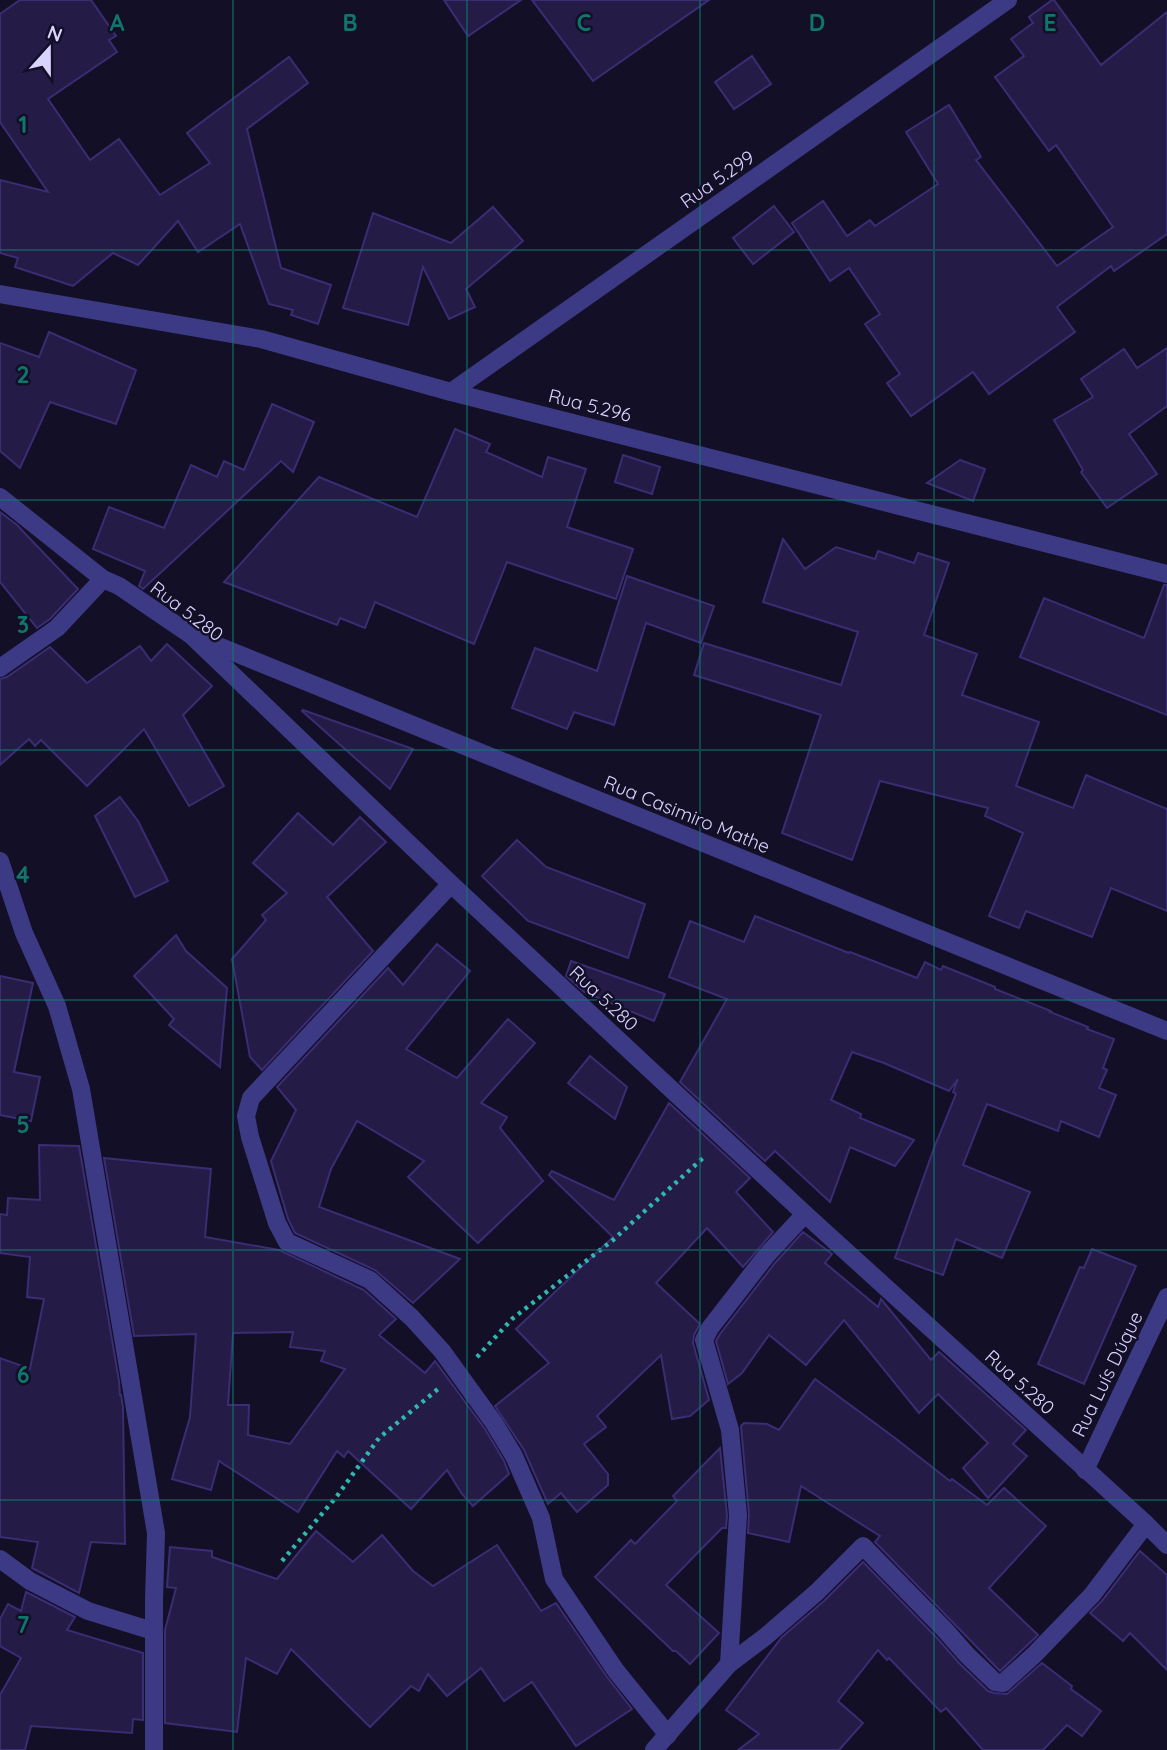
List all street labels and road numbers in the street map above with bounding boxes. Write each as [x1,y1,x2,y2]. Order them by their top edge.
street label: Rua 5.299 [675,145,759,213]
street label: Rua 5.296 [546,383,634,427]
street label: Rua 5.280 [146,576,228,646]
street label: Rua Casimiro Mathe [600,770,774,858]
street label: Rua 5.280 [565,960,643,1036]
street label: Rua Luís Dúque [1066,1307,1148,1441]
street label: Rua 5.280 [980,1344,1060,1420]

